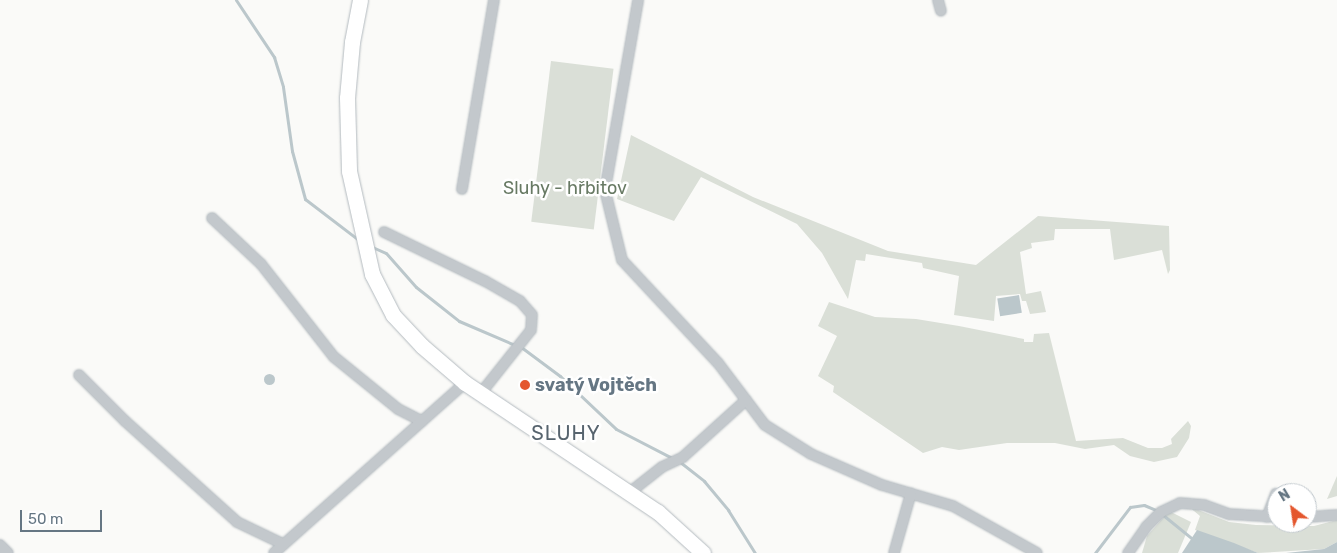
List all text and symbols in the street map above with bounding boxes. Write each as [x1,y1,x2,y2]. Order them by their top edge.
park label: Sluhy - hřbitov [503,177,627,199]
place label: svatý Vojtěch [535,374,658,396]
marker: svatý Vojtěch [519,379,531,391]
district label: SLUHY [531,421,601,445]
north arrow [1267,483,1317,533]
text: N [1276,486,1293,505]
scale bar [22,500,105,532]
text: 50 m [28,510,63,528]

